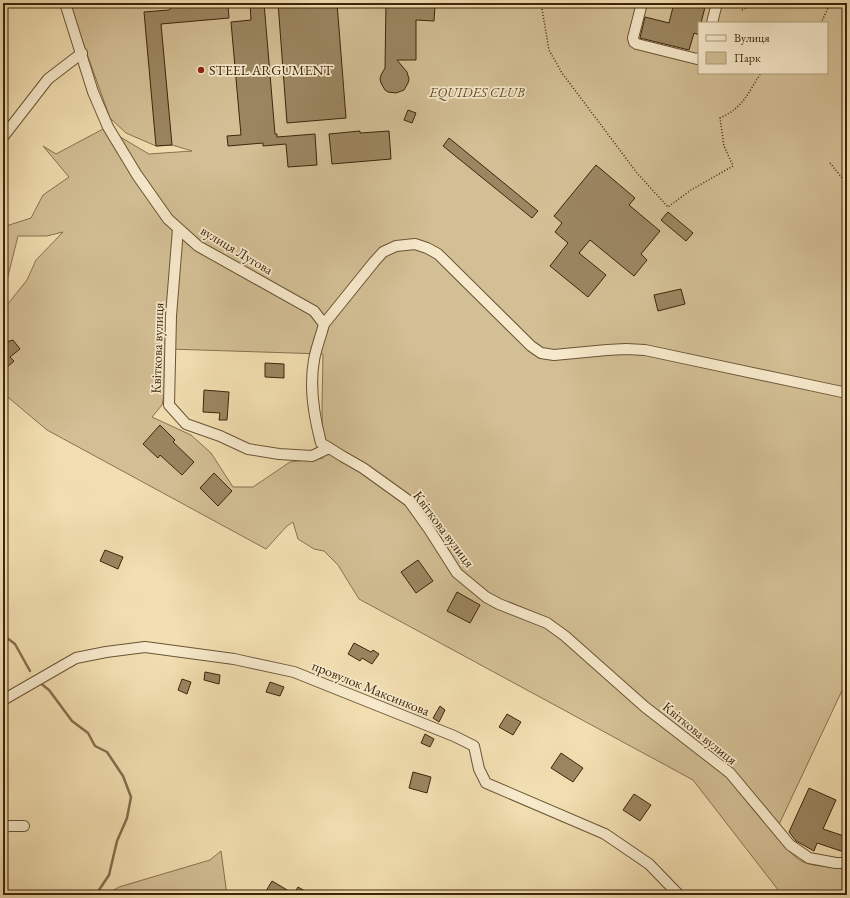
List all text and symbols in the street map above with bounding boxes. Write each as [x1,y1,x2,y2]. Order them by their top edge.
legend [698,22,828,74]
text: Вулиця [734,30,770,46]
text: Парк [734,50,761,66]
place label: STEEL ARGUMENT [209,61,333,79]
marker: STEEL ARGUMENT [196,65,206,75]
park label: EQUIDES CLUB [428,83,526,101]
street label: вулиця Лугова [197,221,277,279]
street label: Квіткова вулиця [146,302,168,394]
street label: Квіткова вулиця [409,487,479,571]
street label: провулок Максинкова [310,656,433,720]
street label: Квіткова вулиця [659,697,741,769]

